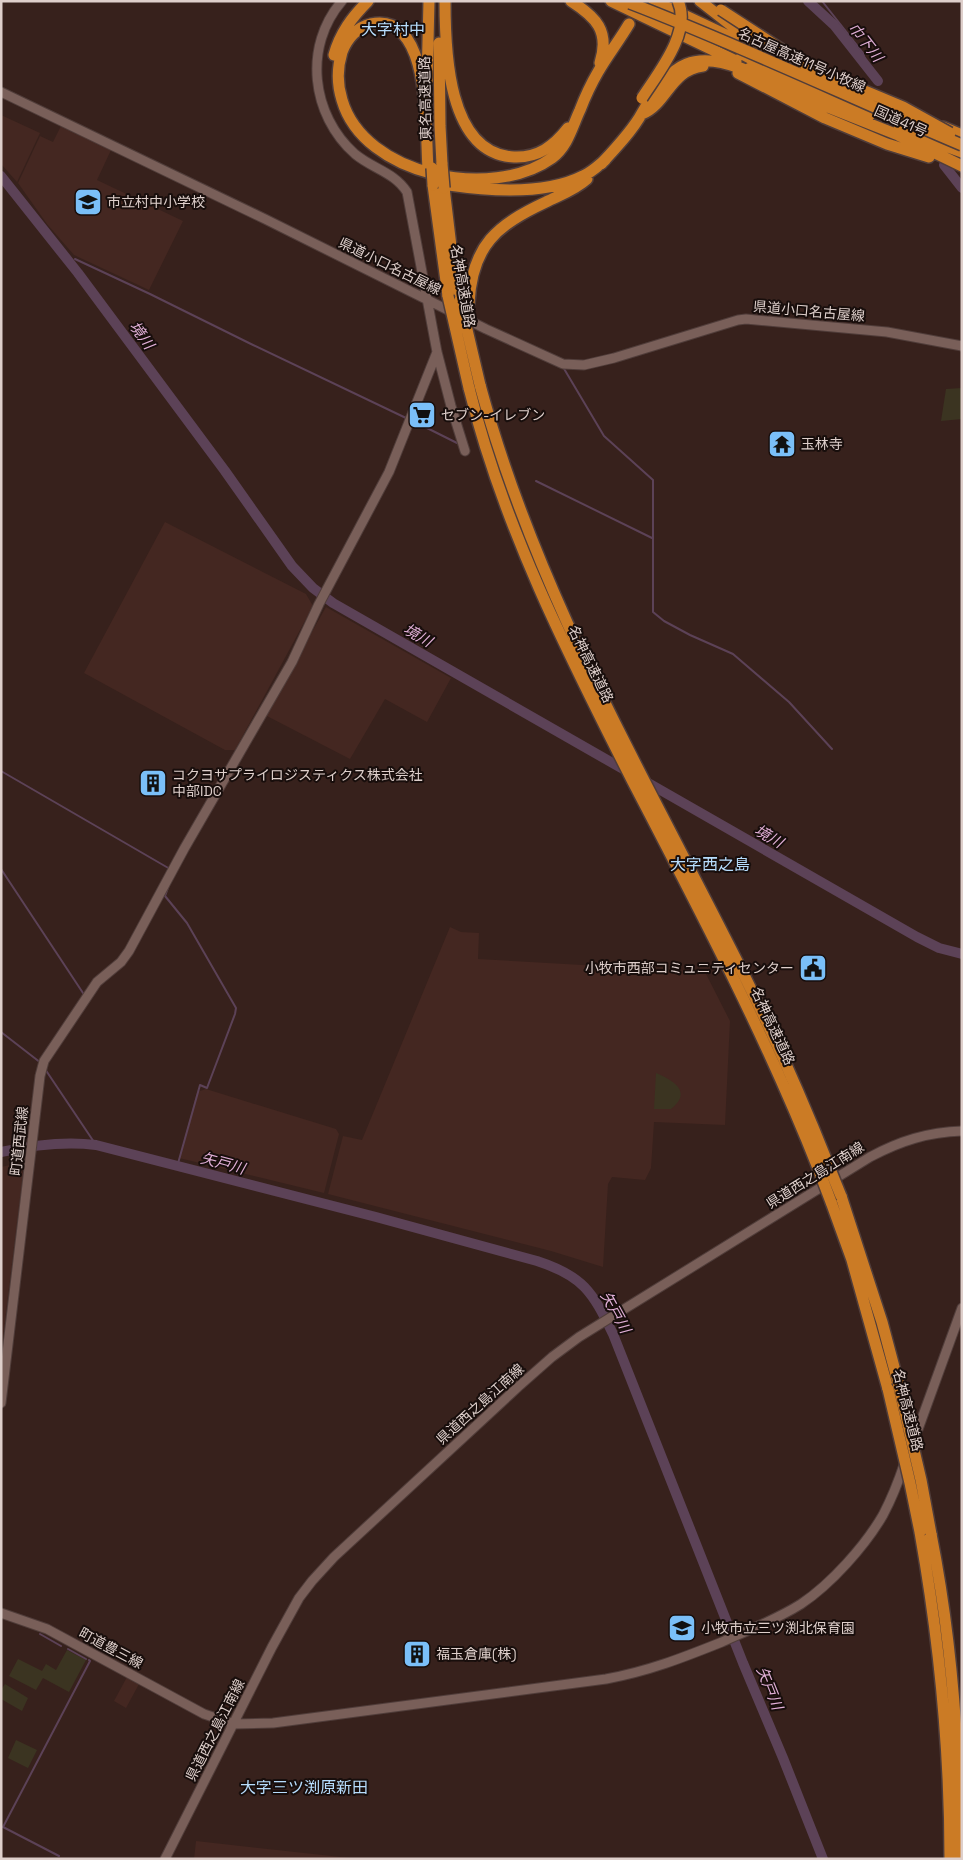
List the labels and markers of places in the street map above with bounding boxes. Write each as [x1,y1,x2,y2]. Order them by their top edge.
school or university icon: 市立村中小学校 [73,187,103,217]
place label: 市立村中小学校 [107,193,205,211]
supermarket icon: セブン-イレブン [407,400,437,430]
place label: セブン-イレブン [441,406,545,424]
temple icon: 玉林寺 [767,429,797,459]
place label: 玉林寺 [801,435,843,453]
place label: コクヨサプライロジスティクス株式会社 中部IDC [172,766,423,800]
building icon: コクヨサプライロジスティクス株式会社 中部IDC [138,768,168,798]
public building icon: 小牧市西部コミュニティセンター [798,953,828,983]
place label: 小牧市西部コミュニティセンター [585,959,794,977]
school or university icon: 小牧市立三ツ渕北保育園 [667,1613,697,1643]
place label: 小牧市立三ツ渕北保育園 [701,1619,855,1637]
building icon: 福玉倉庫(株) [402,1639,432,1669]
place label: 福玉倉庫(株) [436,1645,517,1663]

